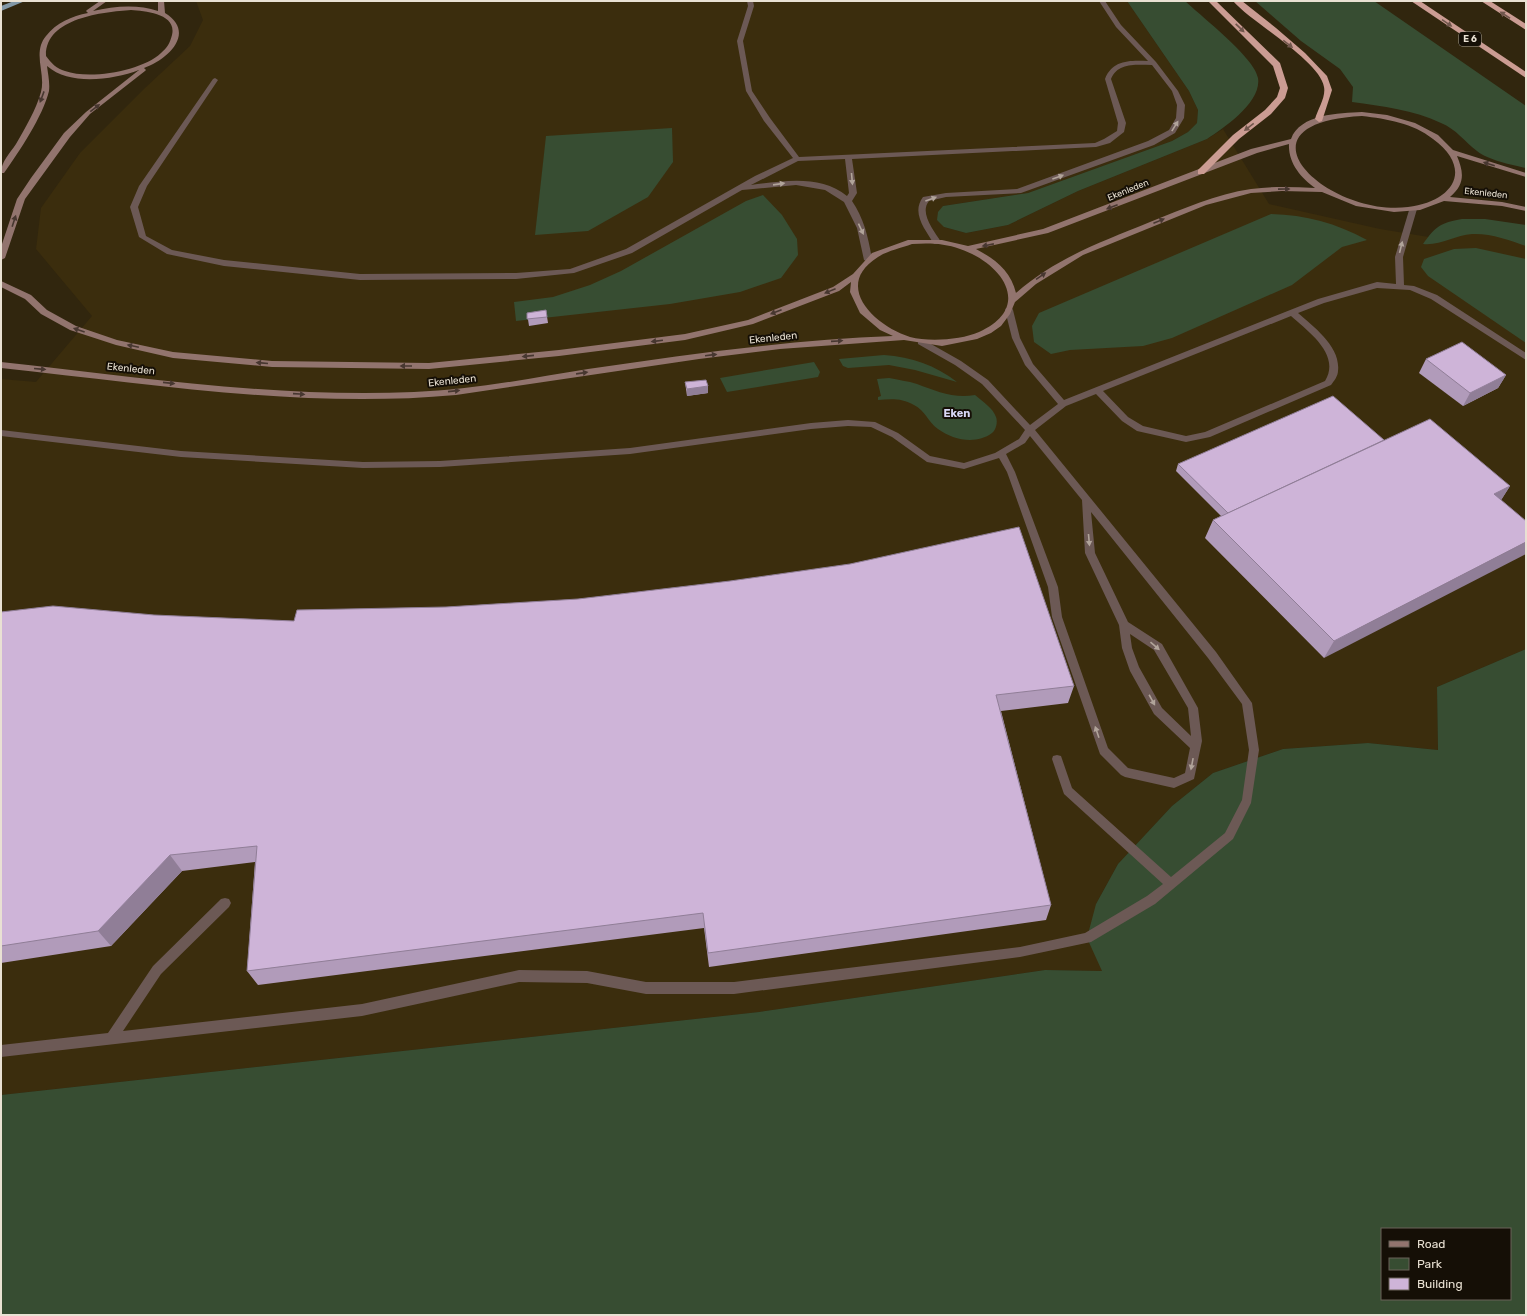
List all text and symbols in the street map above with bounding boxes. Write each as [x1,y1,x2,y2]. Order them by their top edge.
one-way arrow [1499,11,1511,18]
one-way arrow [1442,19,1452,27]
one-way arrow [1235,23,1245,33]
road number: E 6 [1459,32,1481,46]
one-way arrow [1283,39,1294,48]
one-way arrow [39,91,45,103]
one-way arrow [89,104,100,112]
one-way arrow [1172,120,1179,132]
one-way arrow [1244,122,1255,131]
one-way arrow [1482,160,1494,166]
one-way arrow [848,173,855,185]
one-way arrow [1052,173,1064,179]
street label: Ekenleden [1106,177,1150,203]
one-way arrow [773,181,785,187]
one-way arrow [1278,186,1290,193]
street label: Ekenleden [1464,186,1508,200]
one-way arrow [925,195,937,201]
one-way arrow [1106,204,1118,210]
one-way arrow [11,215,17,227]
one-way arrow [1153,218,1165,224]
one-way arrow [858,224,864,235]
one-way arrow [1398,241,1404,253]
one-way arrow [982,242,995,248]
one-way arrow [1036,272,1047,280]
one-way arrow [825,288,836,294]
one-way arrow [769,310,781,316]
one-way arrow [73,327,85,333]
street label: Ekenleden [748,330,798,346]
one-way arrow [651,337,663,344]
one-way arrow [831,338,843,345]
one-way arrow [127,343,140,349]
one-way arrow [705,352,717,359]
one-way arrow [522,353,534,360]
one-way arrow [256,360,268,366]
street label: Ekenleden [106,361,156,377]
one-way arrow [399,363,412,369]
one-way arrow [34,365,46,372]
one-way arrow [576,370,588,376]
street label: Ekenleden [427,373,477,389]
one-way arrow [163,380,175,386]
one-way arrow [447,388,460,394]
one-way arrow [293,391,305,397]
district label: Eken [944,407,970,420]
one-way arrow [1086,534,1092,546]
one-way arrow [1150,642,1160,651]
one-way arrow [1148,694,1155,706]
one-way arrow [1094,726,1100,738]
one-way arrow [1189,758,1195,770]
legend [1381,1228,1511,1300]
text: Road [1417,1237,1445,1251]
text: Park [1417,1257,1443,1271]
text: Building [1417,1277,1463,1291]

